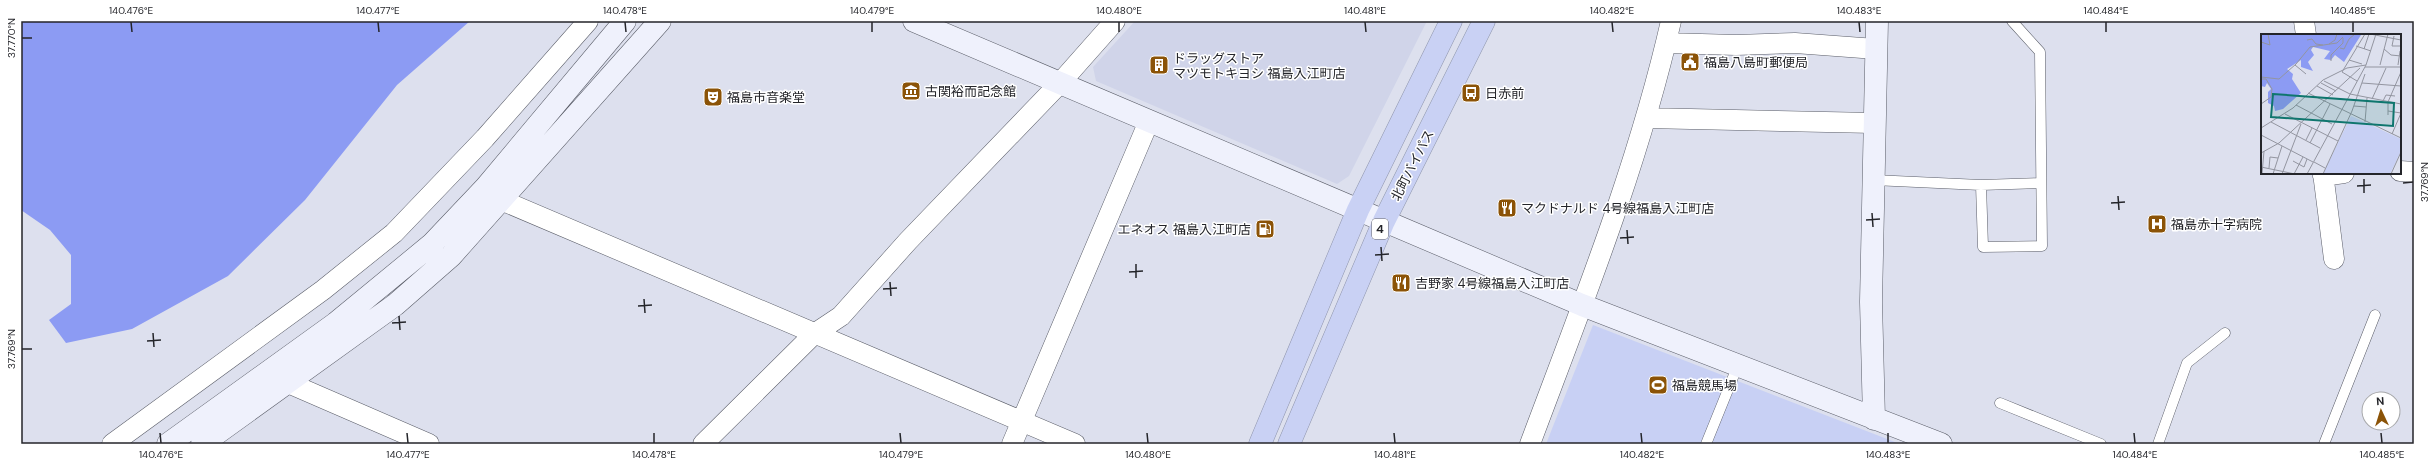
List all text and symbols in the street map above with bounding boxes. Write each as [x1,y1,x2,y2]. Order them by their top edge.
text: 140.476°E [109,4,153,17]
text: 140.477°E [356,4,400,17]
text: 140.478°E [603,4,647,17]
text: 140.479°E [850,4,894,17]
text: 140.480°E [1096,4,1142,17]
text: 140.481°E [1344,4,1386,17]
text: 140.482°E [1590,4,1635,17]
text: 140.483°E [1837,4,1882,17]
text: 140.484°E [2084,4,2129,17]
text: 140.485°E [2331,4,2376,17]
text: 37.770°N [5,18,18,58]
inset map [2261,34,2401,174]
place label: ドラッグストア マツモトキヨシ 福島入江町店 [1173,50,1345,82]
public building icon: 福島八島町郵便局 [1679,51,1701,73]
building icon: ドラッグストア マツモトキヨシ 福島入江町店 [1148,54,1170,76]
place label: 福島八島町郵便局 [1704,54,1808,71]
museum icon: 古関裕而記念館 [900,80,922,102]
bus stop icon: 日赤前 [1460,82,1482,104]
place label: 古関裕而記念館 [925,83,1016,100]
place label: 日赤前 [1485,85,1524,102]
theatre icon: 福島市音楽堂 [702,86,724,108]
place label: 福島市音楽堂 [727,89,805,106]
street label: 北町バイパス [1387,127,1438,204]
text: 37.769°N [2418,162,2431,202]
restaurant icon: マクドナルド 4号線福島入江町店 [1496,197,1518,219]
place label: マクドナルド 4号線福島入江町店 [1521,200,1714,217]
hospital icon: 福島赤十字病院 [2146,213,2168,235]
place label: 福島赤十字病院 [2171,216,2262,233]
fuel station icon: エネオス 福島入江町店 [1254,218,1276,240]
road number: 4 [1372,219,1388,239]
place label: エネオス 福島入江町店 [1118,221,1251,238]
restaurant icon: 吉野家 4号線福島入江町店 [1390,272,1412,294]
place label: 吉野家 4号線福島入江町店 [1415,275,1569,292]
text: 37.769°N [5,329,18,369]
sports icon: 福島競馬場 [1647,374,1669,396]
place label: 福島競馬場 [1672,377,1737,394]
north arrow [2361,391,2401,431]
text: N [2376,394,2385,408]
text: 140.476°E [139,448,183,461]
text: 140.477°E [386,448,430,461]
text: 140.478°E [632,448,676,461]
text: 140.479°E [879,448,923,461]
text: 140.480°E [1125,448,1171,461]
text: 140.481°E [1374,448,1416,461]
text: 140.482°E [1620,448,1665,461]
text: 140.483°E [1866,448,1911,461]
text: 140.484°E [2113,448,2158,461]
text: 140.485°E [2360,448,2405,461]

